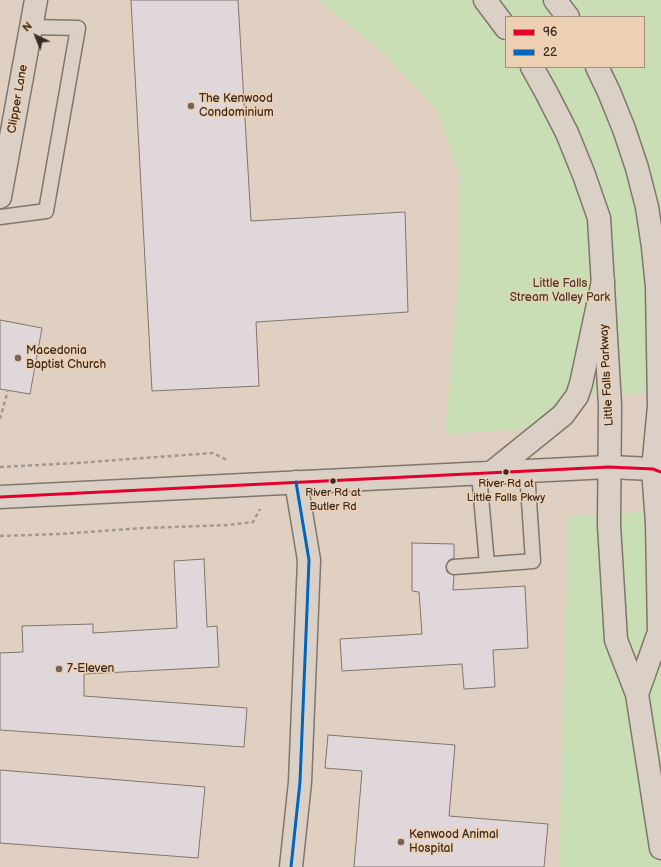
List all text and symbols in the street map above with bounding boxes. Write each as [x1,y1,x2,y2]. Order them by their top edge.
north arrow [16,16,56,56]
legend [505,16,645,68]
text: N [20,19,35,34]
text: 96 [543,25,557,40]
text: 22 [543,45,557,60]
street label: Clipper Lane [5,63,31,135]
place label: The Kenwood Condominium [199,92,274,120]
marker: The Kenwood Condominium [186,101,196,111]
park label: Little Falls Stream Valley Park [510,277,610,305]
street label: Little Falls Parkway [597,323,617,427]
place label: Macedonia Baptist Church [26,344,106,372]
marker: Macedonia Baptist Church [13,353,23,363]
marker: River Rd at Little Falls Pkwy [501,467,511,477]
marker: River Rd at Butler Rd [328,476,338,486]
place label: River Rd at Little Falls Pkwy [467,477,545,503]
place label: River Rd at Butler Rd [305,486,361,512]
place label: 7-Eleven [67,662,114,676]
marker: 7-Eleven [54,664,64,674]
place label: Kenwood Animal Hospital [409,828,498,856]
marker: Kenwood Animal Hospital [396,837,406,847]

